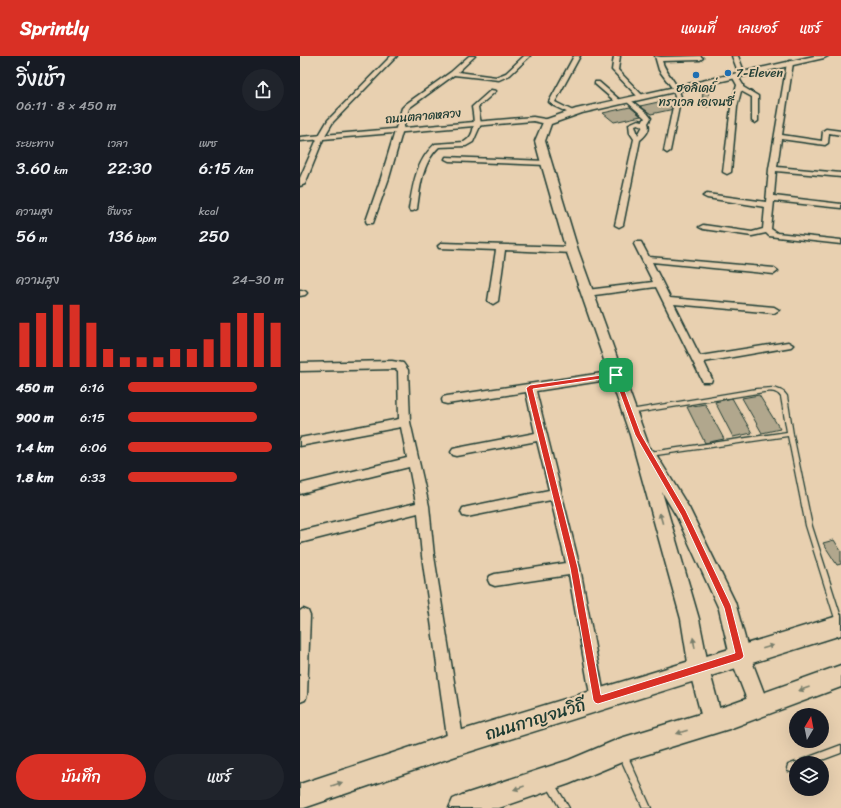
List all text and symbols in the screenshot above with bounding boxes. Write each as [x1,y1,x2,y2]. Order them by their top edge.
text: Sprintly [20,12,89,45]
text: แผนที่ [681,16,716,41]
text: เลเยอร์ [738,16,777,41]
text: แชร์ [799,16,821,41]
text: วิ่งเช้า [16,59,66,98]
place label: 7-Eleven [736,62,783,84]
marker: 7-Eleven [723,68,733,78]
button: share [242,69,284,111]
marker: ฮอลิเดย์่ ทราเวล เอเจนซี่ [691,70,701,80]
place label: ฮอลิเดย์่ ทราเวล เอเจนซี่ [659,77,735,113]
text: 06:11 · 8 × 450 m [16,94,116,117]
street label: ถนนตลาดหลวง [384,102,462,130]
text: ระยะทาง [16,134,54,153]
text: เวลา [107,134,128,153]
text: เพซ [199,134,217,153]
text: 3.60 [16,153,51,183]
text: 22:30 [107,153,152,183]
text: 6:15 [199,153,231,183]
text: km [51,161,68,180]
text: /km [231,161,254,180]
text: ความสูง [16,202,53,221]
text: ชีพจร [107,202,132,221]
text: kcal [199,202,219,221]
text: 56 [16,221,36,251]
text: 136 [107,221,134,251]
text: 250 [199,221,230,251]
text: m [36,229,47,248]
text: bpm [134,229,157,248]
text: ความสูง [16,268,59,291]
text: 24–30 m [232,268,284,291]
pin [599,358,633,392]
icon: arrive [605,364,627,386]
text: 450 m [16,376,54,399]
text: 6:16 [80,376,104,399]
text: 900 m [16,406,54,429]
text: 6:15 [80,406,105,429]
text: 1.4 km [16,436,54,459]
text: 6:06 [80,436,107,459]
text: 1.8 km [16,466,54,489]
text: 6:33 [80,466,106,489]
one-way arrow [658,511,664,523]
one-way arrow [691,637,697,649]
one-way arrow [762,644,774,650]
one-way arrow [798,687,810,693]
street label: ถนนกาญจนวิถี [481,689,591,749]
north arrow [789,708,829,748]
map controls [789,708,829,796]
one-way arrow [675,730,687,736]
button: บันทึก [16,754,146,800]
button: แชร์ [154,754,284,800]
button: layers [789,756,829,796]
one-way arrow [331,781,343,787]
one-way arrow [513,786,525,792]

